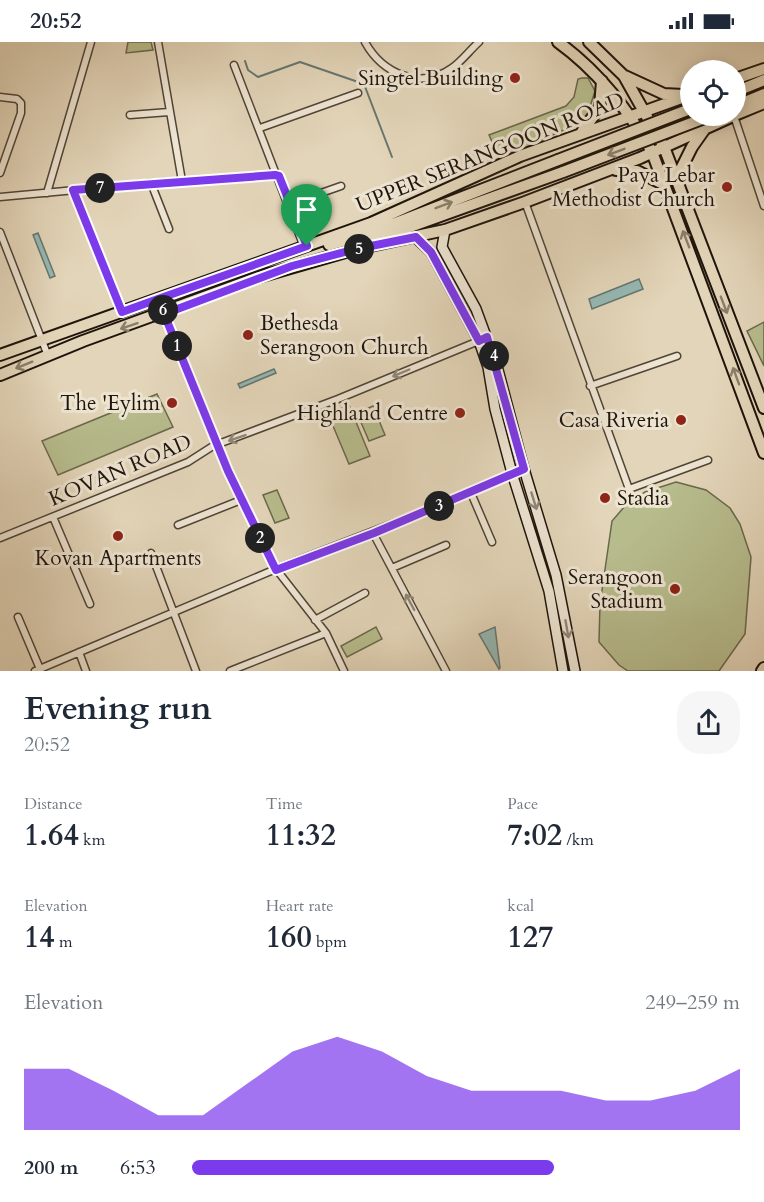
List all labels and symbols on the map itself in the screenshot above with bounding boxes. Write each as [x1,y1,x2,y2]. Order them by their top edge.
place label: Singtel Building [358,64,503,93]
marker: Singtel Building [508,71,522,85]
street label: UPPER SERANGOON ROAD [352,85,629,220]
one-way arrow [607,147,626,158]
place label: Paya Lebar Methodist Church [552,161,715,214]
pin: 7 [85,173,115,203]
marker: Paya Lebar Methodist Church [720,180,734,194]
pin [281,184,332,246]
one-way arrow [434,199,452,210]
one-way arrow [680,230,691,249]
pin: 5 [344,234,374,264]
pin: 6 [148,295,178,325]
one-way arrow [719,295,730,313]
place label: Bethesda Serangoon Church [260,309,429,362]
one-way arrow [120,321,139,332]
marker: Bethesda Serangoon Church [241,328,255,342]
pin: 1 [162,331,192,361]
pin: 4 [479,341,509,371]
one-way arrow [15,360,34,371]
one-way arrow [729,367,740,385]
one-way arrow [392,368,410,379]
place label: The 'Eylim [60,389,160,418]
marker: The 'Eylim [165,396,179,410]
place label: Highland Centre [297,399,448,428]
marker: Highland Centre [453,406,467,420]
place label: Casa Riveria [559,406,669,435]
marker: Casa Riveria [674,413,688,427]
street label: KOVAN ROAD [44,427,196,514]
one-way arrow [228,433,246,444]
place label: Stadia [617,484,669,513]
pin: 3 [424,491,454,521]
one-way arrow [529,491,540,510]
marker: Stadia [598,491,612,505]
pin: 2 [245,523,275,553]
marker: Kovan Apartments [111,529,125,543]
place label: Kovan Apartments [35,544,201,573]
place label: Serangoon Stadium [568,563,663,616]
marker: Serangoon Stadium [668,582,682,596]
one-way arrow [404,593,415,611]
one-way arrow [562,619,573,638]

